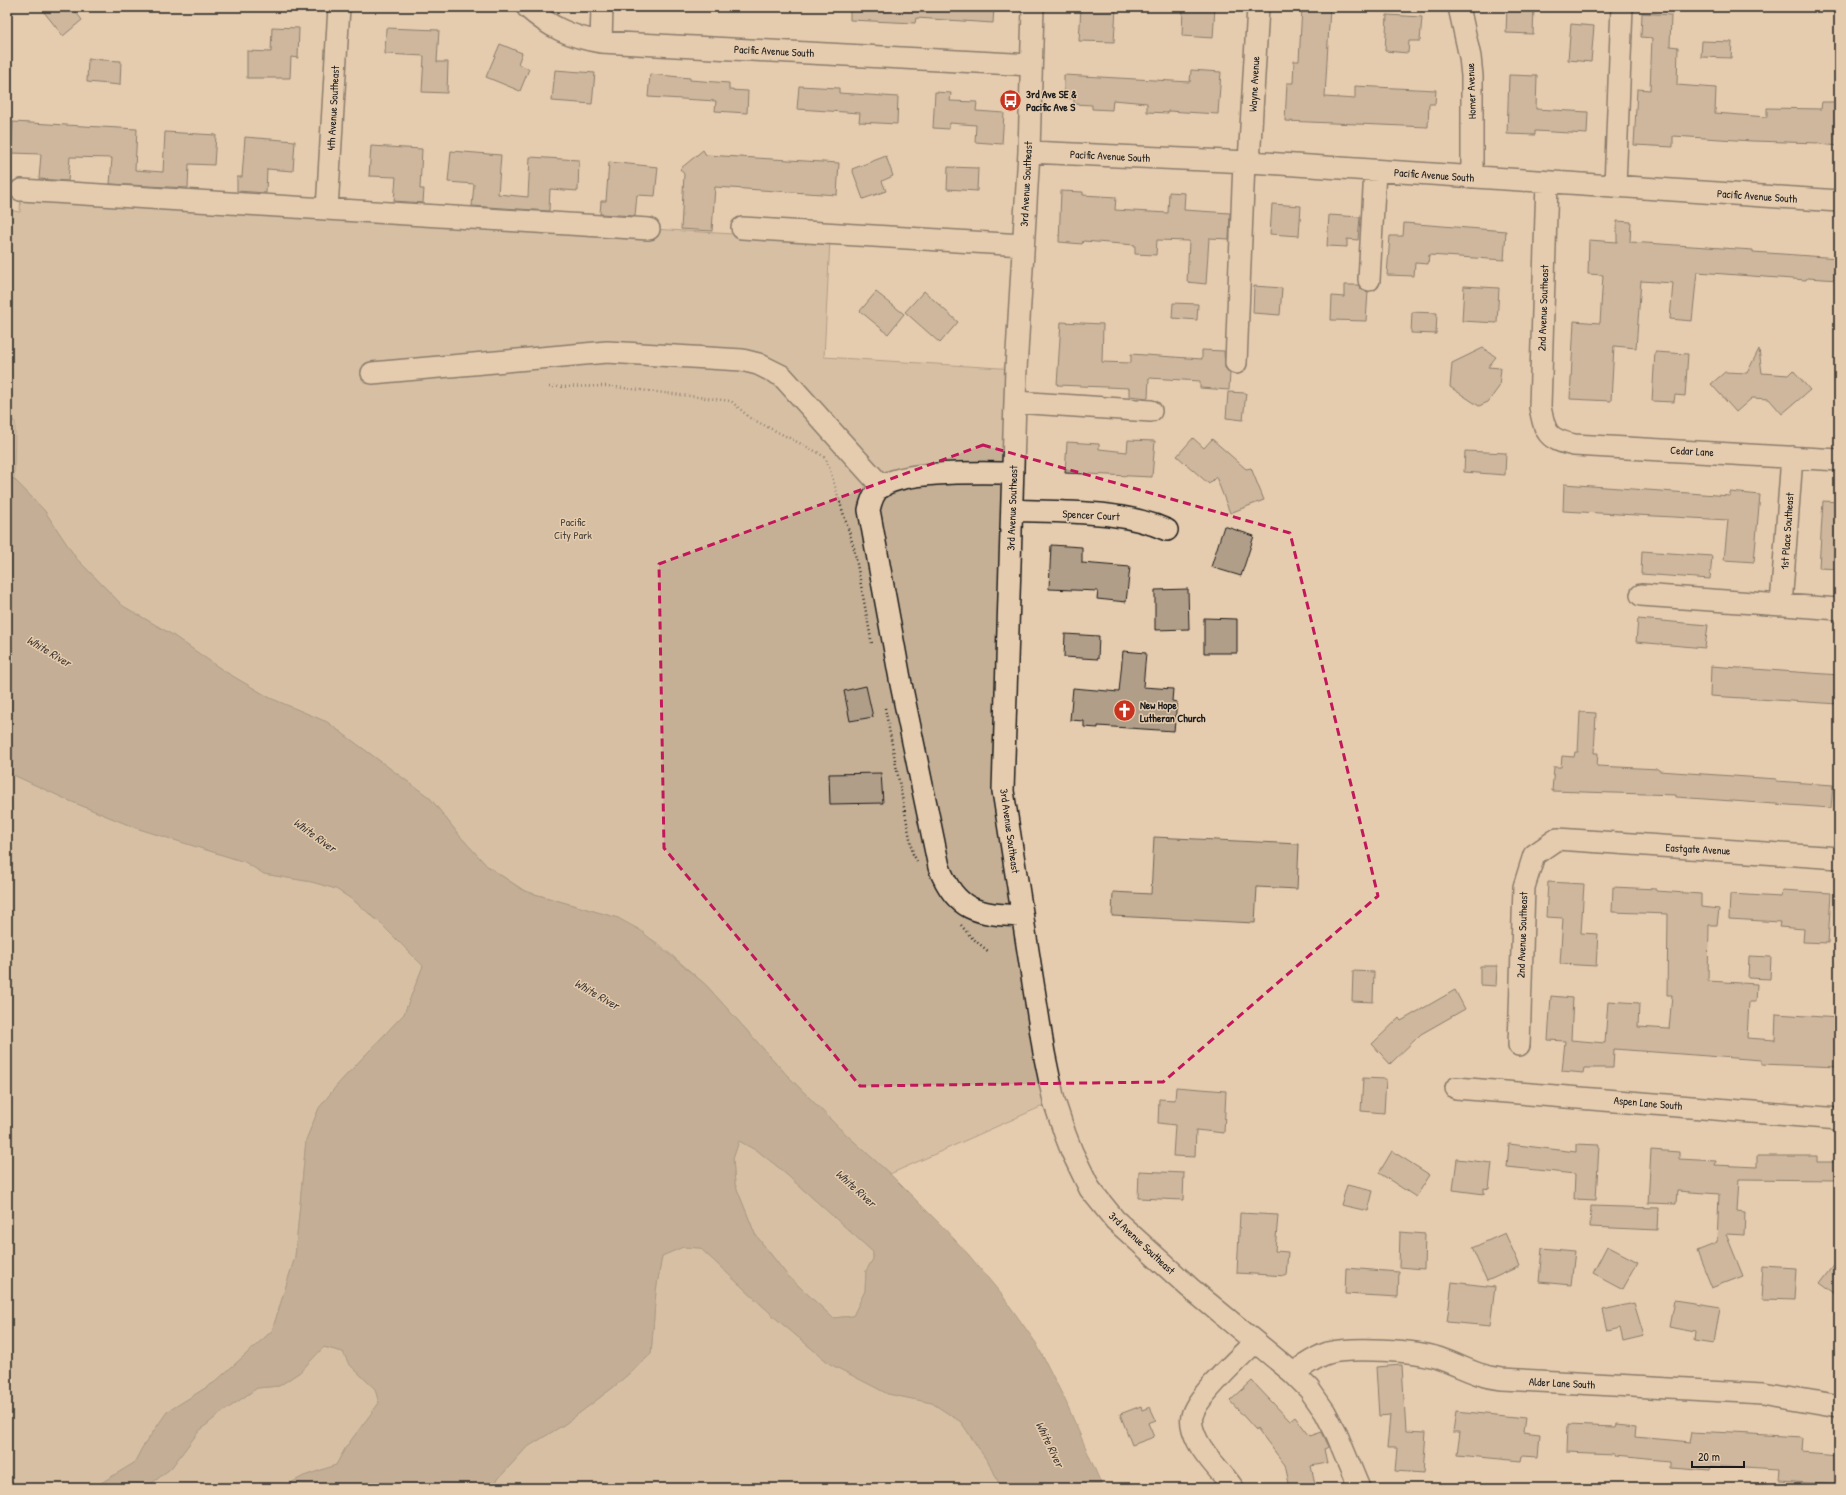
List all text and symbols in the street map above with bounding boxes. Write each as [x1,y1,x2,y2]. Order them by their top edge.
street label: Pacific Avenue South [734,42,815,60]
street label: Wayne Avenue [1246,55,1262,112]
street label: Homer Avenue [1463,62,1479,119]
street label: 4th Avenue Southeast [324,65,342,151]
bus stop icon: 3rd Ave SE & Pacific Ave S [998,87,1024,113]
place label: 3rd Ave SE & Pacific Ave S [1026,87,1077,114]
street label: 3rd Avenue Southeast [1017,141,1035,227]
street label: Pacific Avenue South [1070,147,1151,165]
street label: Pacific Avenue South [1393,165,1475,185]
street label: Pacific Avenue South [1716,186,1798,206]
street label: 2nd Avenue Southeast [1534,264,1552,351]
street label: Cedar Lane [1670,443,1715,459]
street label: 3rd Avenue Southeast [1004,465,1020,551]
street label: 1st Place Southeast [1777,492,1797,570]
street label: Spencer Court [1062,507,1120,524]
park label: Pacific City Park [554,515,592,542]
water label: White River [24,631,76,672]
church icon: New Hope Lutheran Church [1111,698,1137,724]
place label: New Hope Lutheran Church [1140,698,1206,725]
street label: 3rd Avenue Southeast [997,788,1023,874]
water label: White River [290,814,341,857]
street label: Eastgate Avenue [1665,840,1731,858]
street label: 2nd Avenue Southeast [1513,891,1531,978]
water label: White River [571,974,624,1014]
street label: Aspen Lane South [1613,1093,1683,1113]
water label: White River [832,1165,881,1212]
street label: 3rd Avenue Southeast [1106,1209,1178,1277]
street label: Alder Lane South [1529,1374,1596,1392]
water label: White River [1032,1418,1069,1471]
scale bar [1692,1443,1744,1469]
text: 20 m [1698,1448,1720,1465]

